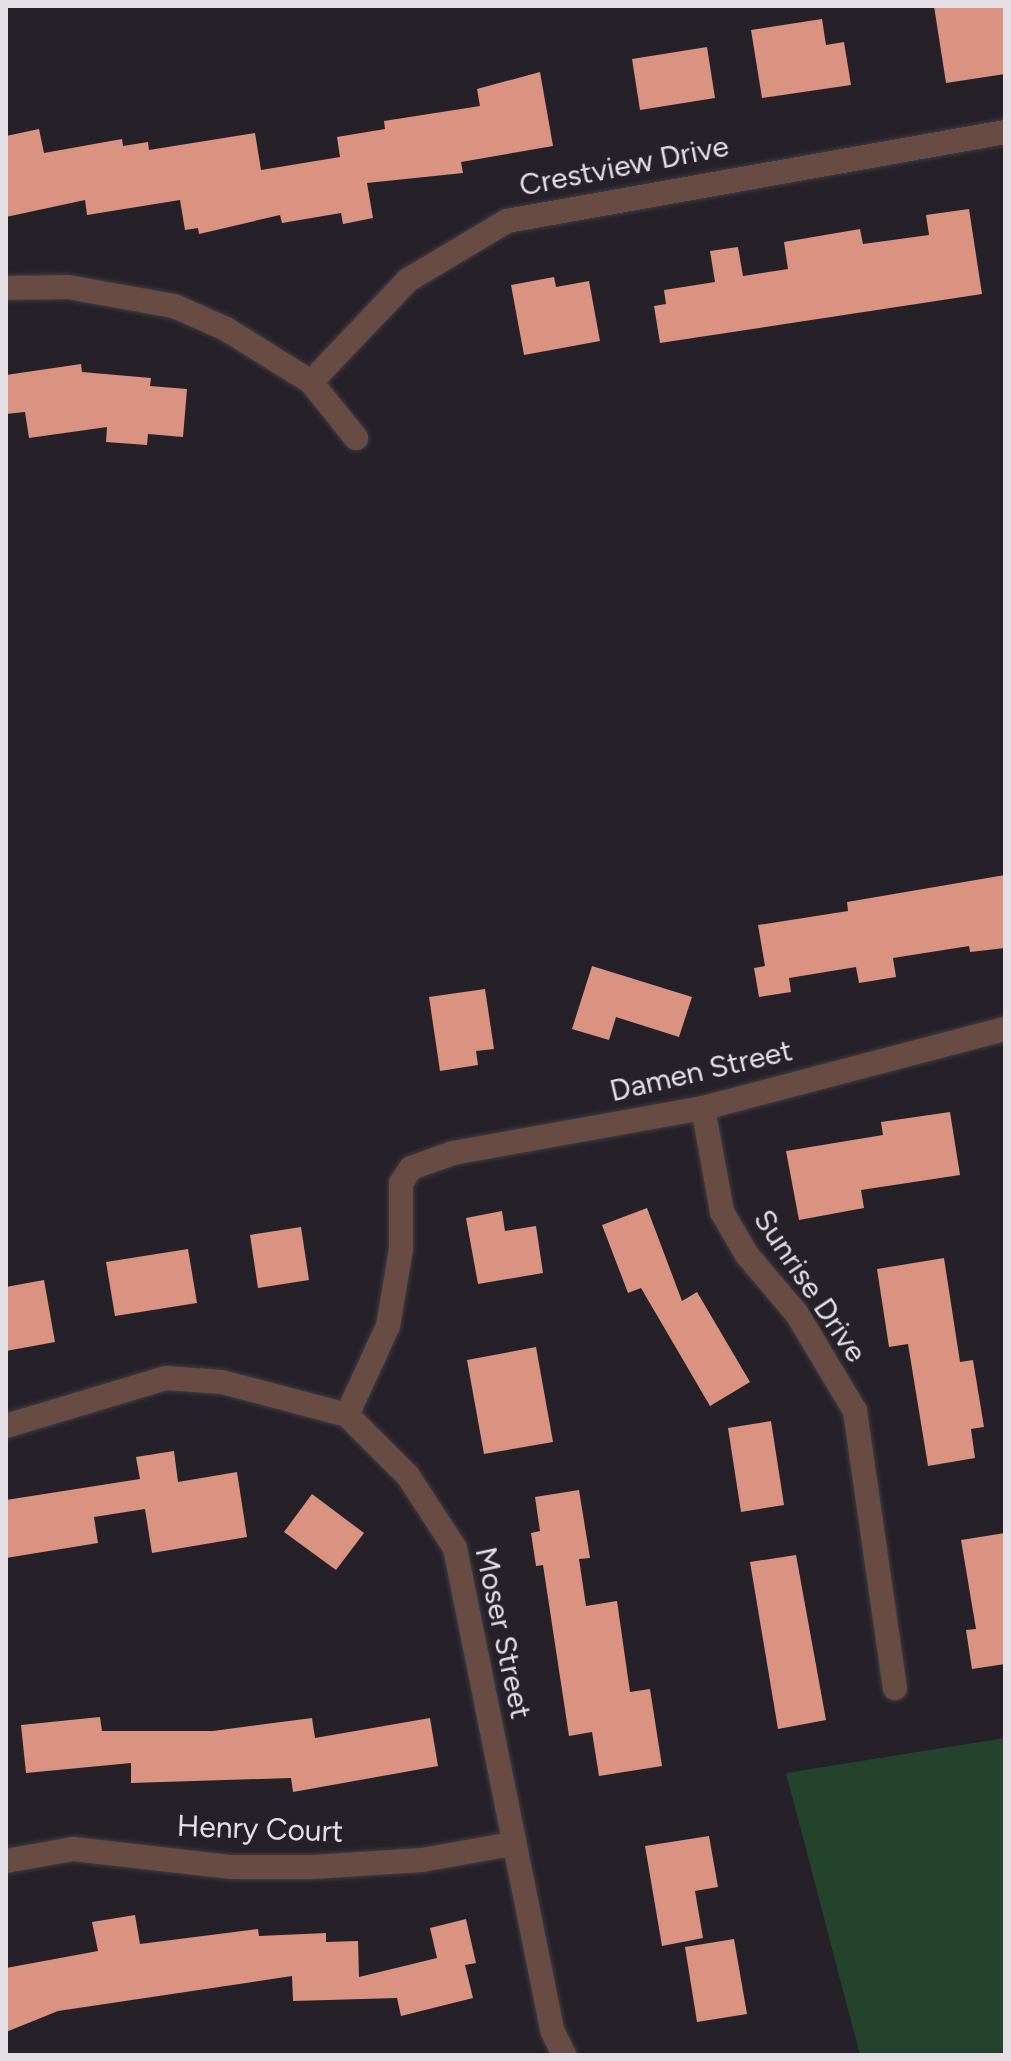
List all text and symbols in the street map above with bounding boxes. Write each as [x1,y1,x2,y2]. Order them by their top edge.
street label: Crestview Drive [516,128,732,204]
street label: Damen Street [606,1033,796,1109]
street label: Sunrise Drive [746,1203,874,1369]
street label: Moser Street [467,1544,539,1722]
street label: Henry Court [176,1808,344,1850]

